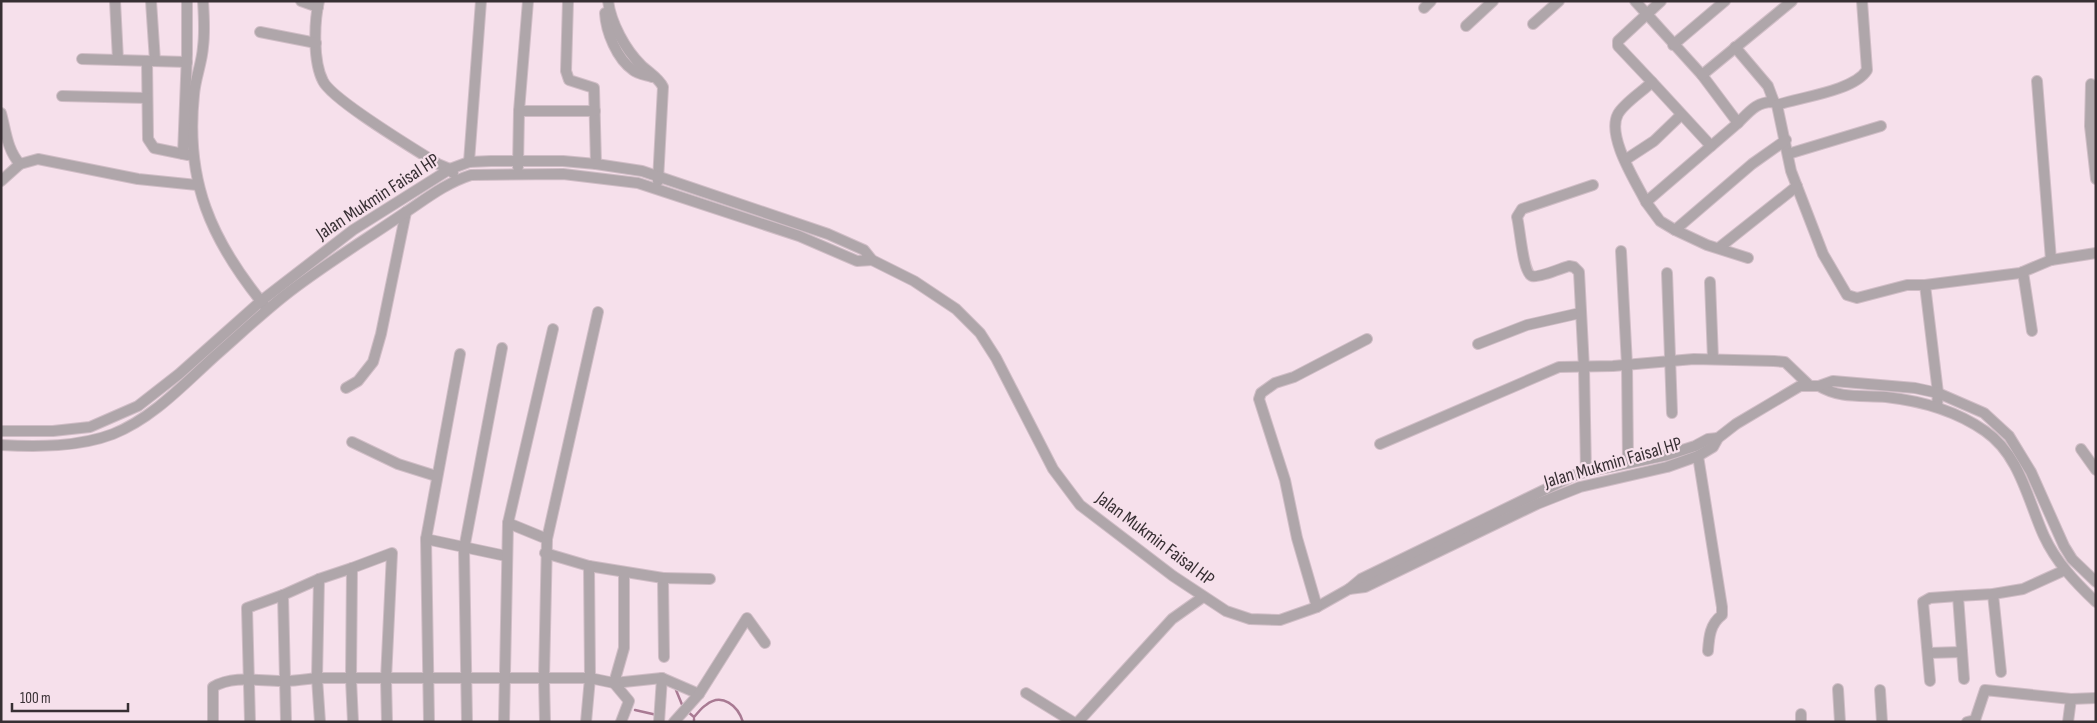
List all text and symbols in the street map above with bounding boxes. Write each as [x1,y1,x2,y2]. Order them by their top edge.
street label: Jalan Mukmin Faisal HP [311,149,444,246]
street label: Jalan Mukmin Faisal HP [1540,432,1685,494]
street label: Jalan Mukmin Faisal HP [1090,486,1219,591]
scale bar [12,680,129,712]
text: 100 m [20,689,51,708]

